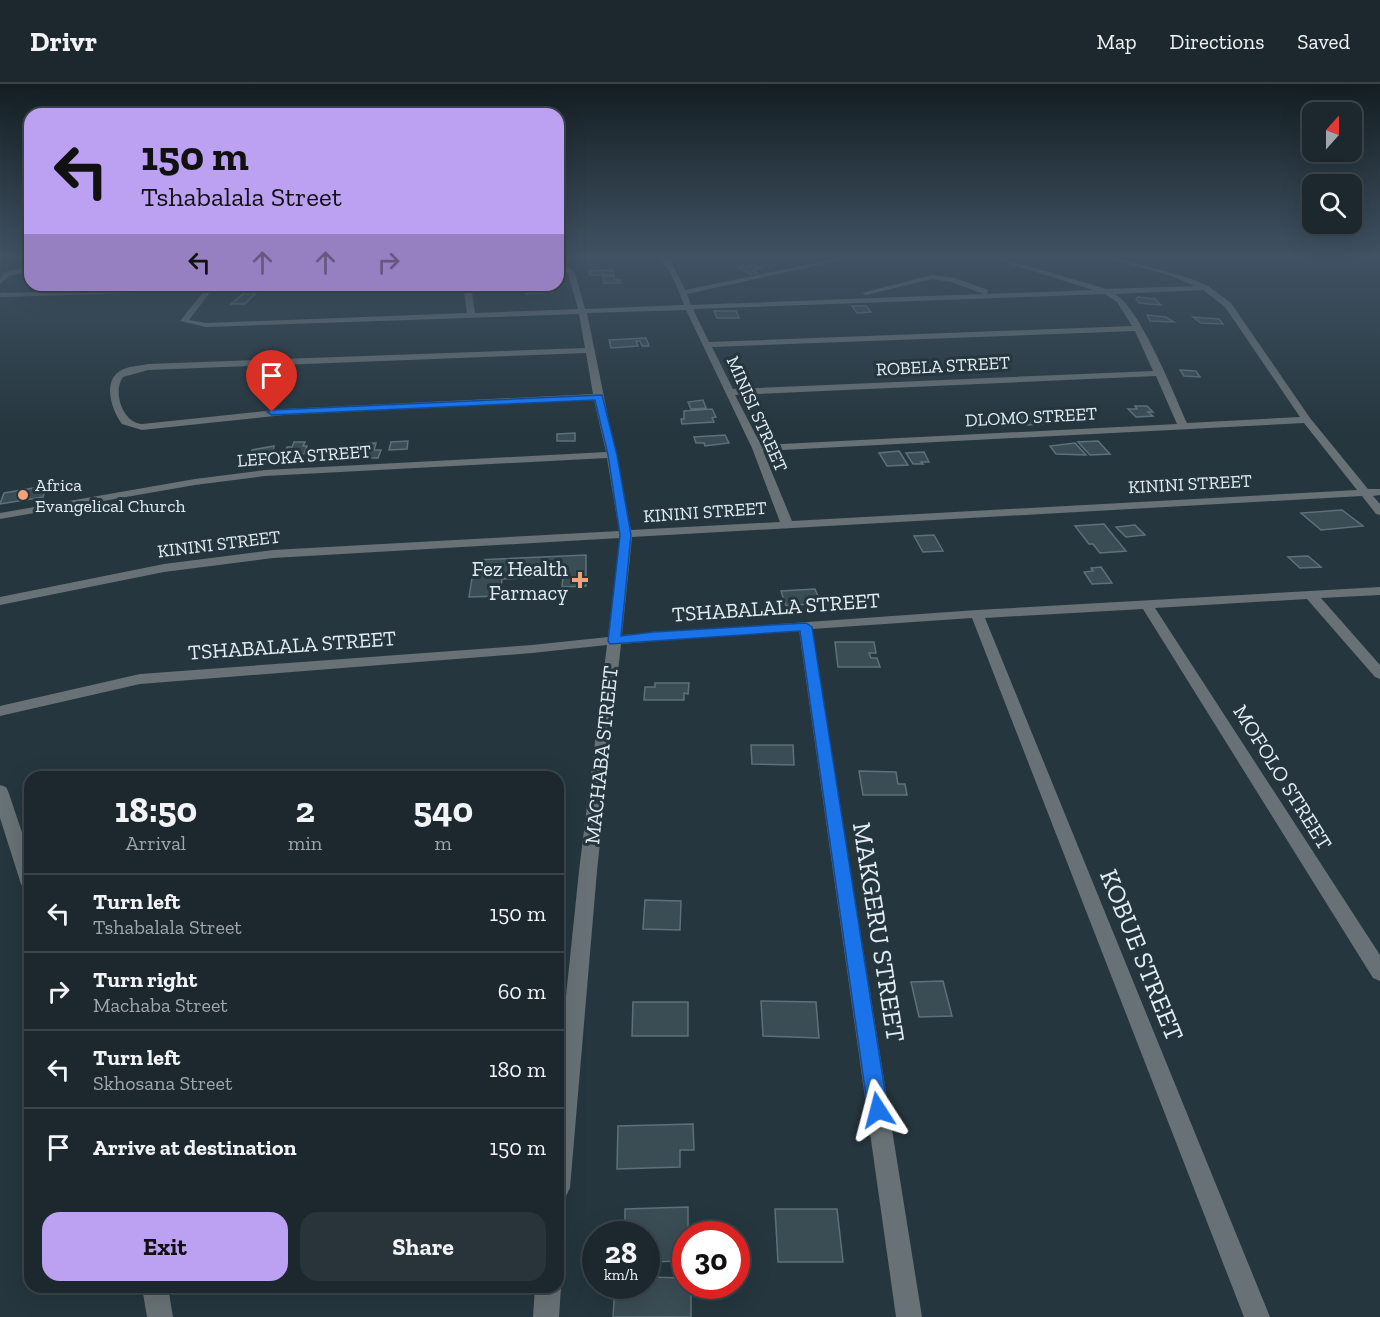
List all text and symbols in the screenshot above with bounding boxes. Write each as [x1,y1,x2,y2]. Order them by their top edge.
text: Drivr [30,25,97,58]
text: Map [1097,29,1137,54]
text: Directions [1170,29,1264,54]
text: Saved [1297,29,1350,54]
north arrow [1302,102,1362,162]
map controls [1302,102,1362,234]
text: 150 m [141,130,249,181]
icon: left [42,132,120,210]
button: search [1302,174,1362,234]
text: Tshabalala Street [141,181,342,213]
icon: left [183,246,216,279]
icon: ahead [246,246,279,279]
icon: ahead [309,246,342,279]
icon: right [372,246,405,279]
pin [246,350,297,412]
street label: ROBELA STREET [875,351,1011,381]
street label: MINISI STREET [722,353,792,475]
icon: arrive [255,359,288,392]
street label: DLOMO STREET [964,403,1098,431]
street label: LEFOKA STREET [236,440,372,472]
street label: KININI STREET [1128,470,1252,498]
place label: Africa Evangelical Church [35,474,186,517]
marker: Africa Evangelical Church [16,488,30,502]
street label: KININI STREET [642,497,768,527]
street label: KININI STREET [156,526,282,562]
place label: Fez Health Farmacy [472,556,568,605]
marker: Fez Health Farmacy [573,573,587,587]
street label: TSHABALALA STREET [671,587,881,627]
street label: TSHABALALA STREET [187,625,397,665]
street label: MACHABA STREET [579,664,623,846]
street label: MOFOLO STREET [1228,700,1338,854]
text: 18:50 [115,788,197,831]
text: 2 [295,788,315,831]
text: 540 [413,788,473,831]
street label: MAKGERU STREET [846,820,912,1044]
text: Arrival [126,831,186,855]
text: min [288,831,322,855]
text: m [435,831,452,855]
street label: KOBUE STREET [1093,864,1191,1046]
text: Turn left [93,888,180,915]
icon: left [42,897,75,930]
text: 150 m [490,900,546,927]
text: Tshabalala Street [93,915,242,939]
text: Turn right [93,966,197,993]
icon: right [42,975,75,1008]
text: 60 m [498,978,546,1005]
text: Machaba Street [93,993,228,1017]
text: Turn left [93,1044,180,1071]
icon: left [42,1053,75,1086]
text: 180 m [489,1056,546,1083]
text: Skhosana Street [93,1071,232,1095]
position arrow [846,1078,910,1142]
icon: arrive [42,1131,75,1164]
text: Arrive at destination [93,1134,296,1161]
text: 150 m [490,1134,546,1161]
button: Exit [42,1212,288,1281]
button: Share [300,1212,546,1281]
speed limit sign: 30 [672,1221,750,1299]
text: 28 [605,1235,637,1271]
text: km/h [604,1266,638,1284]

